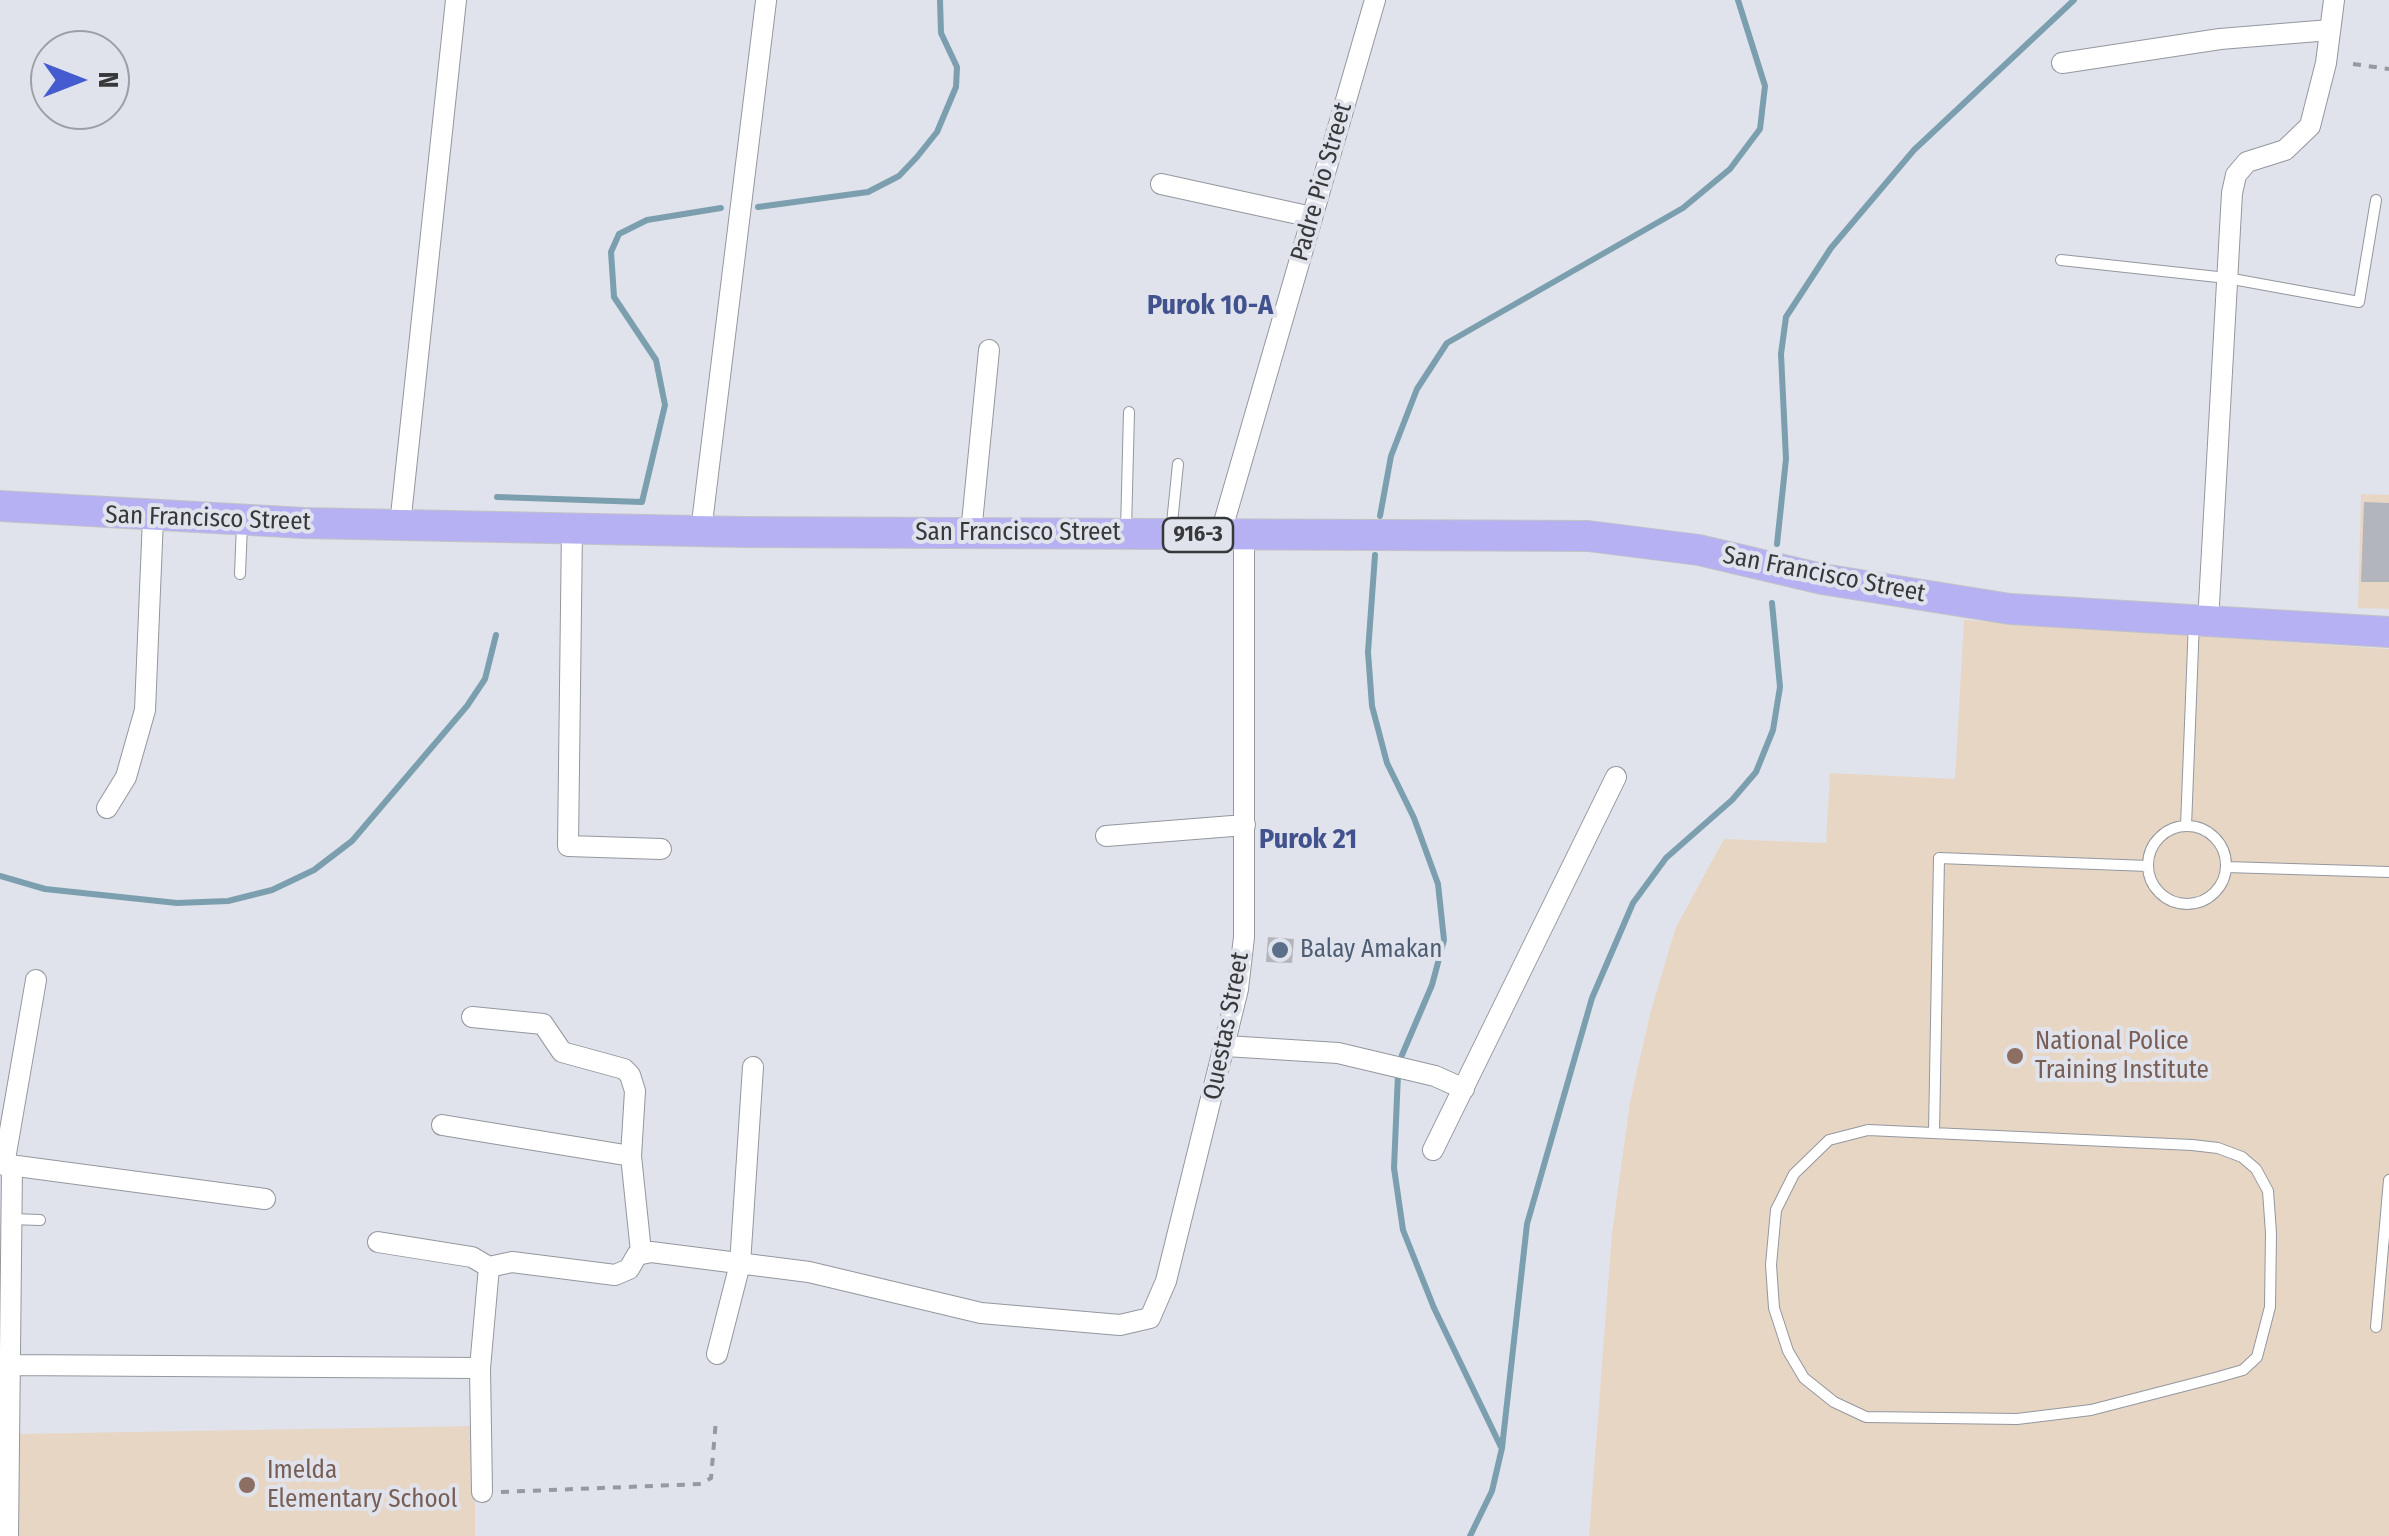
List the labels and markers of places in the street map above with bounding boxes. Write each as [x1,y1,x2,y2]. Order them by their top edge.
place label: Balay Amakan [1300,935,1442,965]
marker: Balay Amakan [1269,939,1291,961]
place label: National Police Training Institute [2035,1027,2209,1086]
marker: National Police Training Institute [2004,1045,2026,1067]
place label: Imelda Elementary School [267,1456,457,1515]
marker: Imelda Elementary School [236,1474,258,1496]

